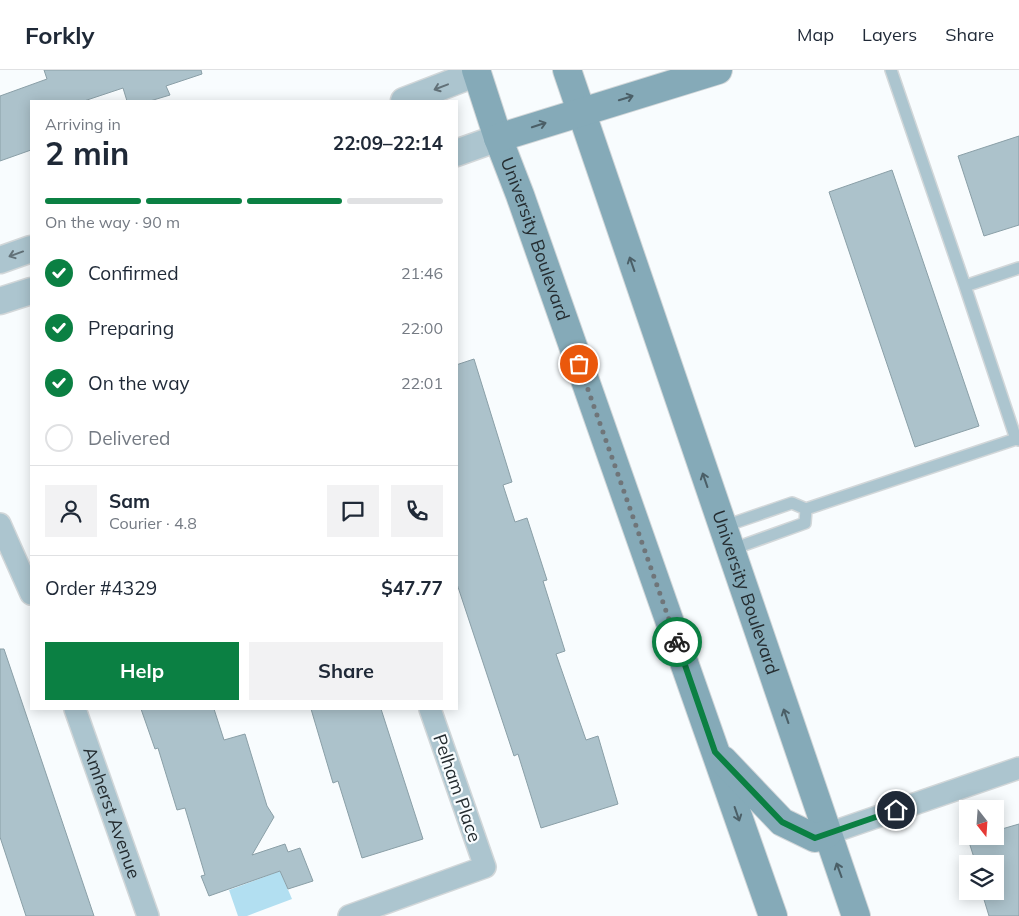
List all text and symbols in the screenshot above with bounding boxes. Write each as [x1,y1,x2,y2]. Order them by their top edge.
text: Forkly [25,20,94,50]
text: Map [797,23,834,46]
text: Layers [862,23,917,46]
text: Share [945,23,994,46]
one-way arrow [433,83,449,92]
one-way arrow [618,92,634,102]
text: Arriving in [45,114,121,134]
one-way arrow [531,120,546,129]
text: 22:09–22:14 [333,131,443,155]
text: 2 min [45,133,129,173]
street label: University Boulevard [495,154,575,324]
text: On the way · 90 m [45,212,180,232]
one-way arrow [8,250,24,259]
one-way arrow [627,257,636,272]
icon: check [45,259,73,287]
text: Confirmed [88,261,179,285]
text: 21:46 [401,263,443,283]
icon: check [45,314,73,342]
text: Preparing [88,316,174,340]
text: 22:00 [401,318,443,338]
pin [558,343,600,385]
icon: bag [565,350,593,378]
icon: check [45,369,73,397]
text: On the way [88,371,190,395]
text: 22:01 [401,373,443,393]
text: Delivered [88,426,170,450]
one-way arrow [700,472,710,488]
button: person [45,485,97,537]
button: chat [327,485,379,537]
button: phone [391,485,443,537]
text: Sam [109,489,150,513]
street label: University Boulevard [707,507,785,677]
text: Courier · 4.8 [109,513,197,533]
text: Order #4329 [45,576,157,600]
text: $47.77 [381,576,443,600]
courier [652,617,702,667]
icon: bike [663,628,691,656]
button: Help [45,642,239,700]
button: Share [249,642,443,700]
one-way arrow [781,709,791,725]
street label: Pelham Place [428,731,487,845]
street label: Amherst Avenue [78,743,146,882]
pin [875,789,917,831]
icon: home [882,796,910,824]
north arrow [959,800,1004,845]
map controls [959,800,1004,900]
one-way arrow [733,806,743,822]
button: layers [959,855,1004,900]
one-way arrow [834,863,843,878]

